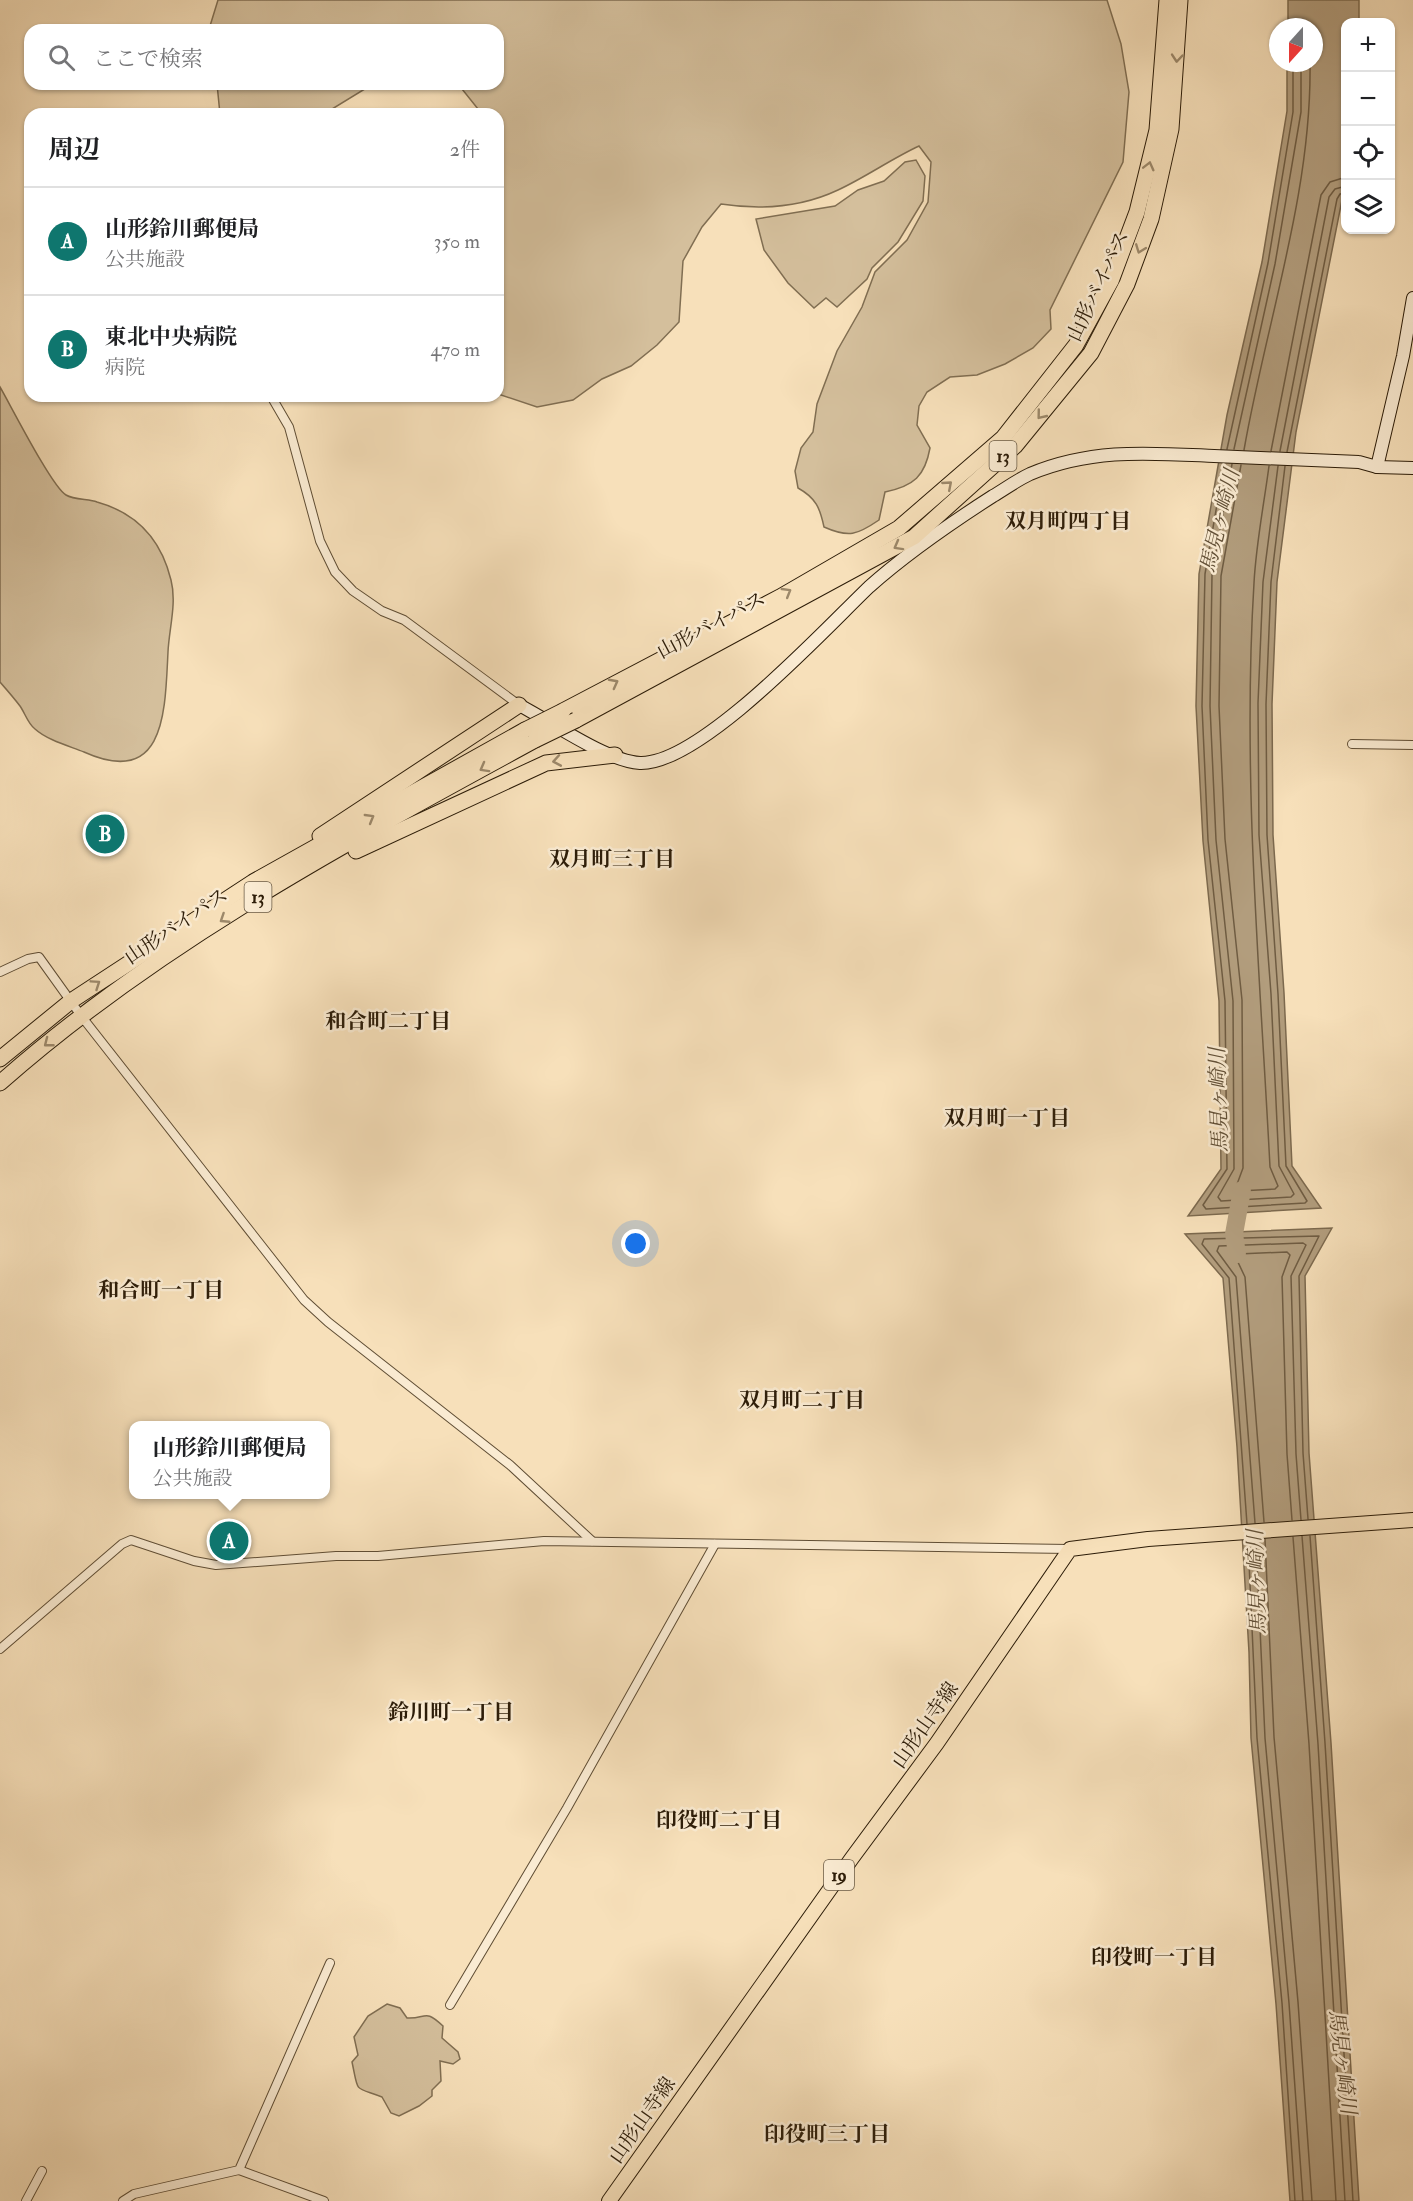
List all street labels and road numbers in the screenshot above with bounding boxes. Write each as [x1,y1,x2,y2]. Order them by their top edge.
street label: 山形バイパス [1061,227,1135,345]
road number: 13 [990,441,1016,471]
street label: 山形バイパス [652,586,770,664]
street label: 山形バイパス [119,882,233,970]
road number: 13 [244,882,272,912]
street label: 山形山寺線 [886,1677,964,1773]
road number: 19 [824,1860,854,1890]
street label: 山形山寺線 [603,2072,681,2168]

